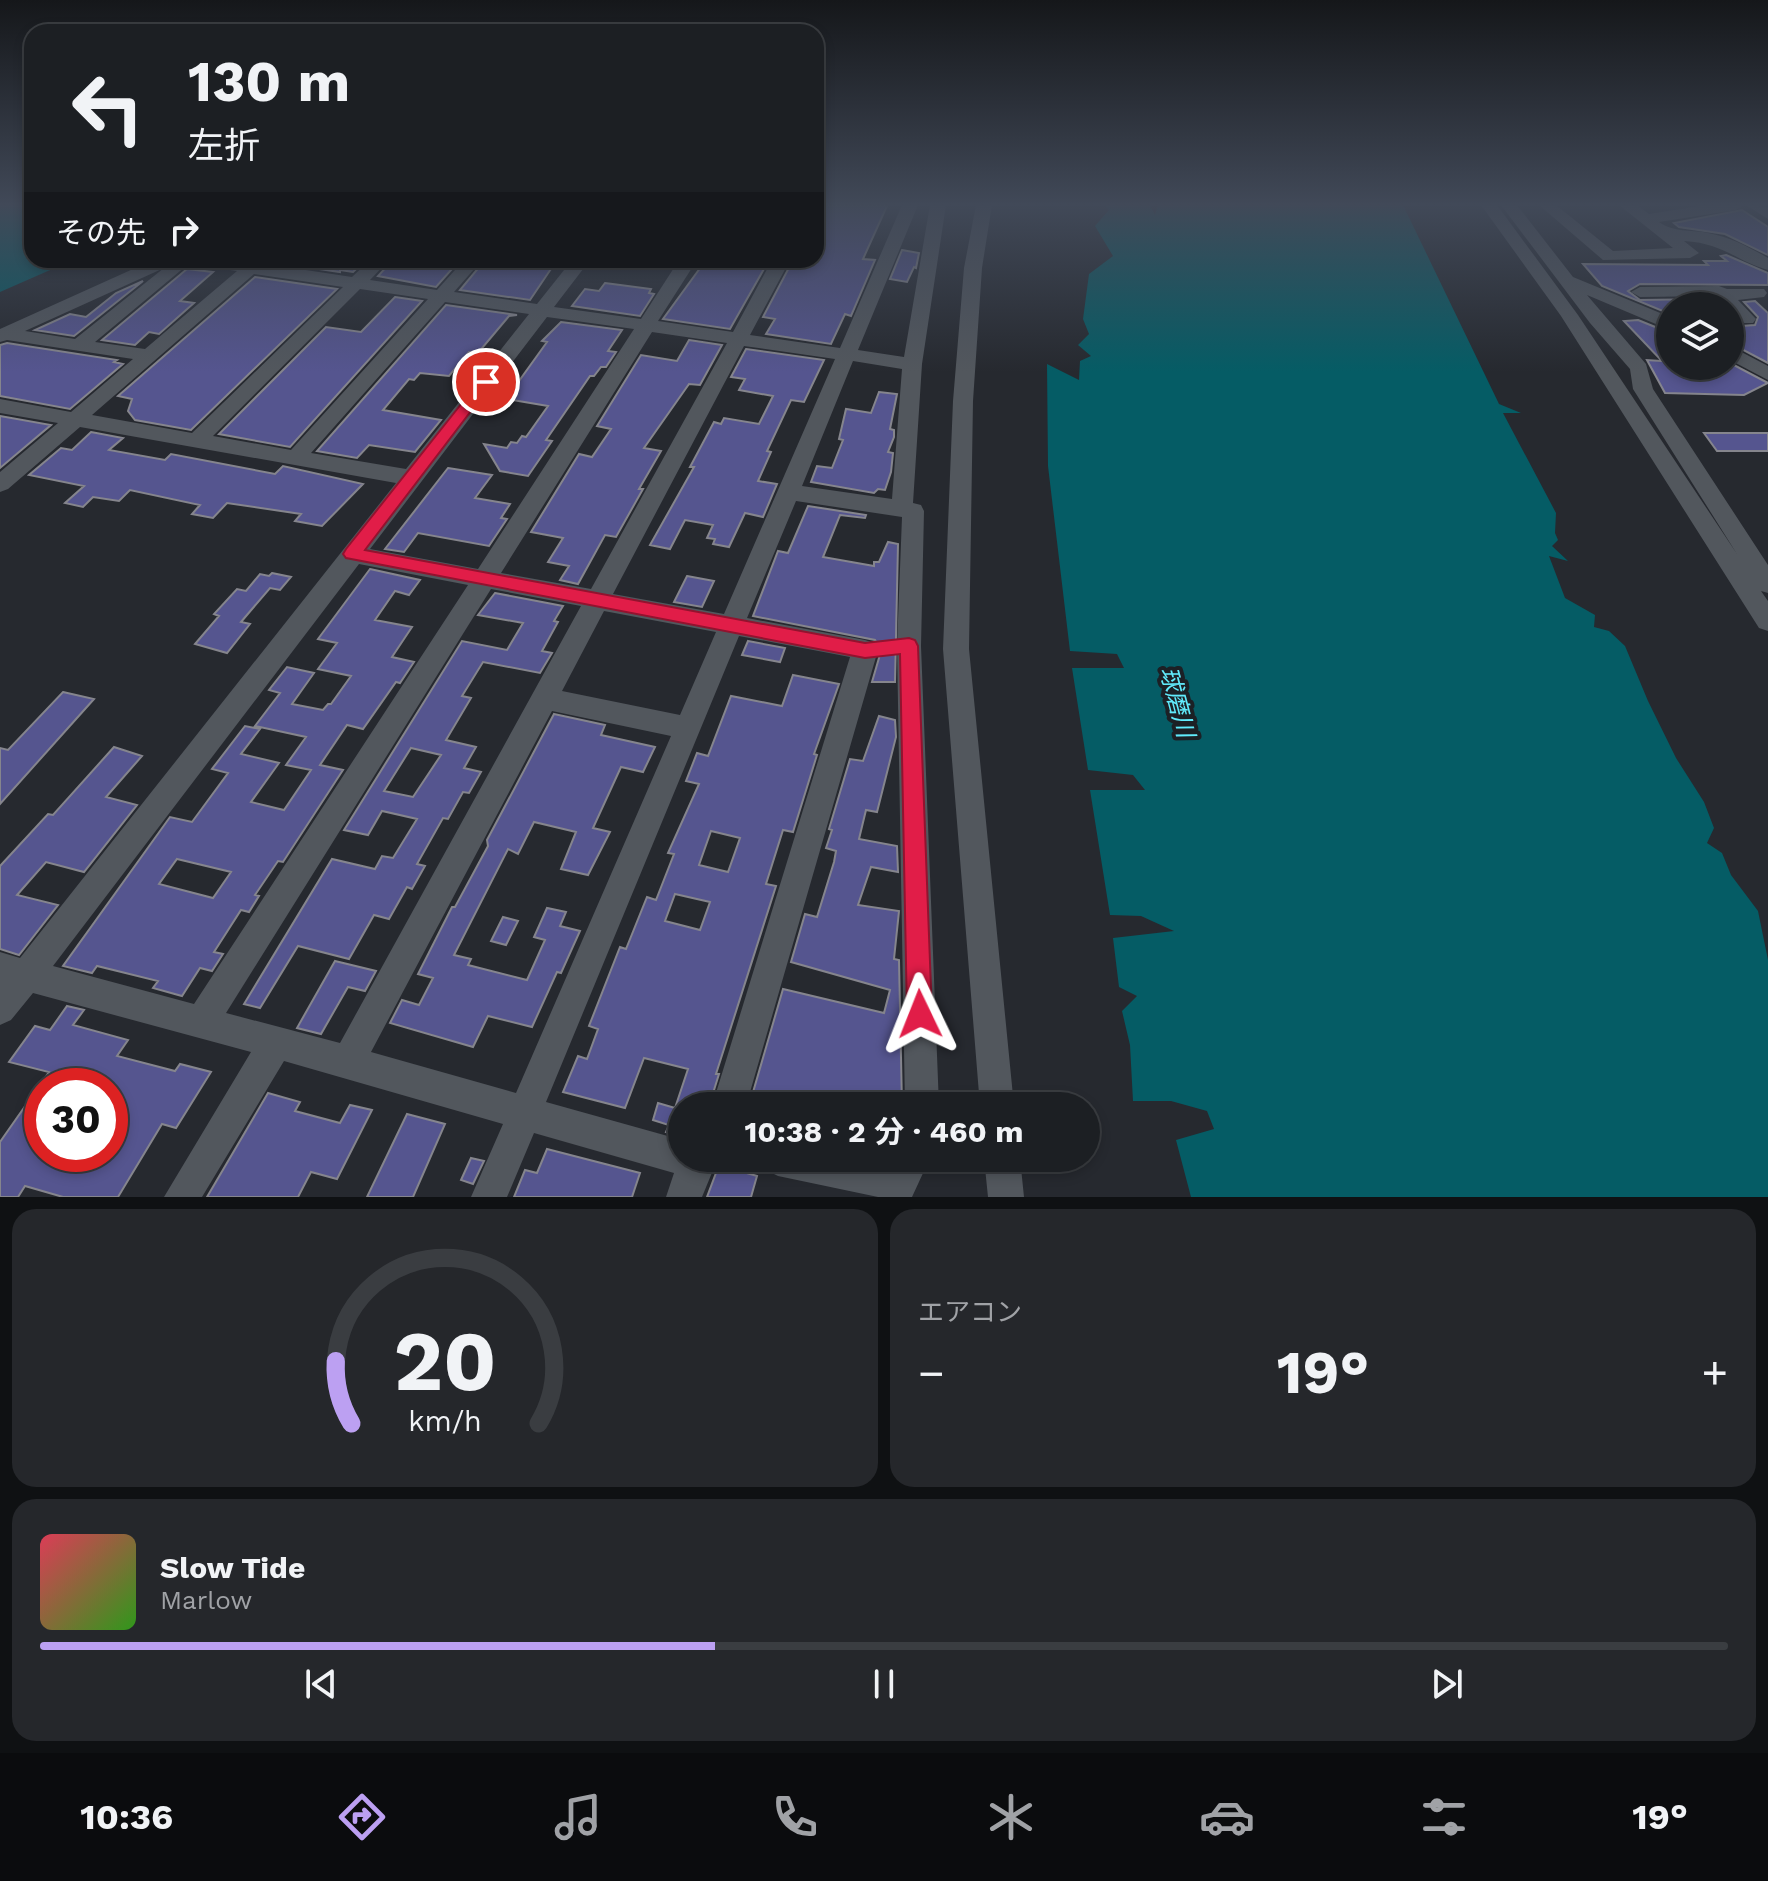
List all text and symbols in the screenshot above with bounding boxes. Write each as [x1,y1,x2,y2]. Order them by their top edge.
text: 130 m [188,49,350,115]
icon: left [56,56,160,160]
text: 左折 [188,125,260,167]
icon: right [162,208,206,252]
text: その先 [56,215,146,250]
map controls [1656,292,1744,380]
button: layers [1656,292,1744,380]
pin [452,348,520,416]
icon: arrive [464,360,508,404]
water label: 球磨川 [1154,664,1201,743]
position arrow [878,972,962,1056]
speed limit sign: 30 [24,1068,128,1172]
text: 10:38 · 2 分 · 460 m [744,1114,1024,1149]
text: エアコン [918,1297,1022,1327]
text: 20 [393,1313,497,1410]
text: 19° [1277,1337,1369,1408]
text: − [918,1347,945,1399]
text: + [1701,1347,1728,1399]
text: km/h [408,1404,482,1438]
text: Slow Tide [160,1550,305,1585]
text: Marlow [160,1585,252,1615]
icon: previous [299,1662,343,1706]
icon: pause [862,1662,906,1706]
icon: next [1425,1662,1469,1706]
icon: directions [334,1789,390,1845]
icon: music [550,1789,606,1845]
icon: phone [767,1789,823,1845]
icon: climate [983,1789,1039,1845]
icon: car [1199,1789,1255,1845]
icon: filters [1416,1789,1472,1845]
text: 10:36 [80,1796,173,1838]
text: 19° [1632,1796,1688,1838]

